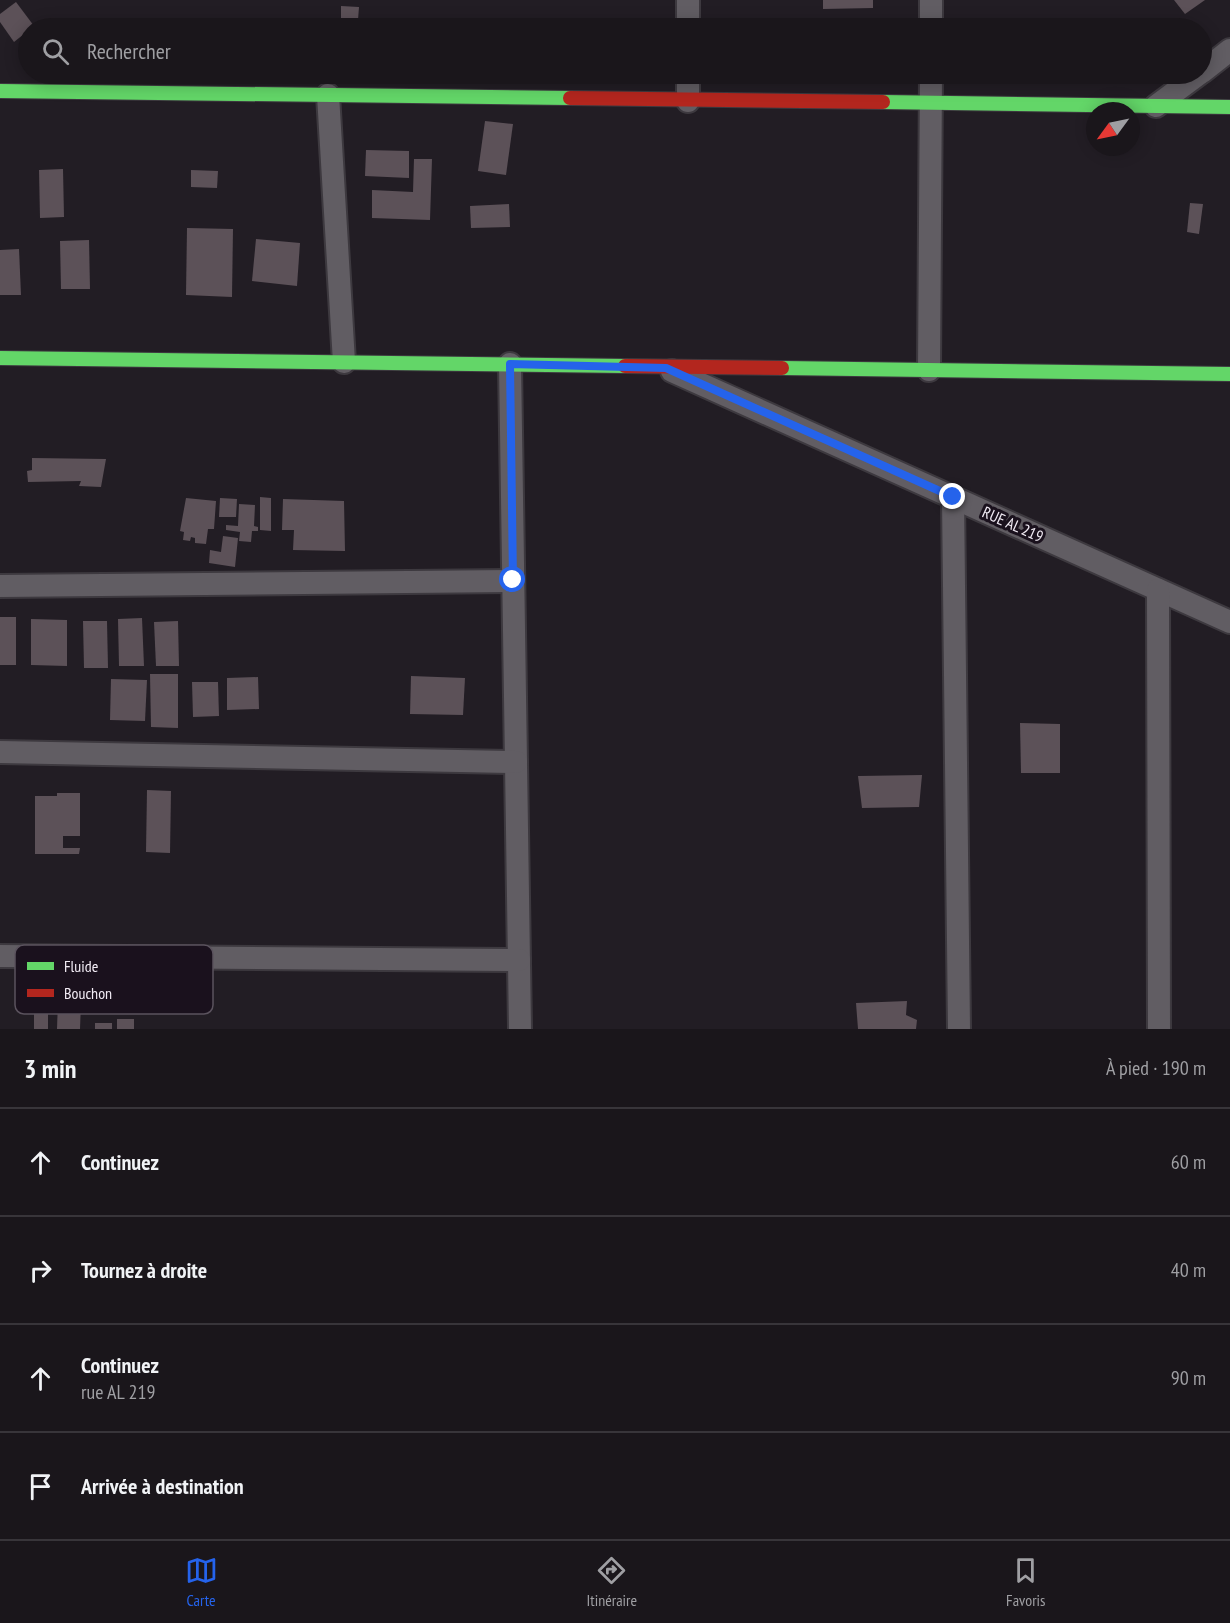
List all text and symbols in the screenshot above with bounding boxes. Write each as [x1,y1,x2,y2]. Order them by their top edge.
search box [18,18,1212,84]
icon: search [39,35,72,68]
text: Rechercher [87,37,171,65]
north arrow [1086,102,1140,156]
route end [939,483,965,509]
street label: RUE AL 219 [979,502,1047,546]
route start [499,566,525,592]
legend [15,945,213,1014]
text: Fluide [64,956,98,976]
text: Bouchon [64,983,112,1003]
text: 3 min [24,1052,77,1085]
text: À pied · 190 m [1106,1055,1206,1081]
icon: ahead [24,1146,57,1179]
text: Continuez [81,1148,159,1176]
text: 60 m [1171,1149,1206,1175]
icon: right [24,1254,57,1287]
text: Tournez à droite [81,1256,207,1284]
text: 40 m [1171,1257,1206,1283]
text: Continuez [81,1351,159,1379]
icon: ahead [24,1362,57,1395]
text: 90 m [1171,1365,1206,1391]
text: rue AL 219 [81,1379,155,1405]
icon: arrive [24,1470,57,1503]
text: Arrivée à destination [81,1472,244,1500]
tab: Carte [185,1554,218,1610]
tab: Itinéraire [587,1554,637,1610]
tab: Favoris [1006,1554,1045,1610]

